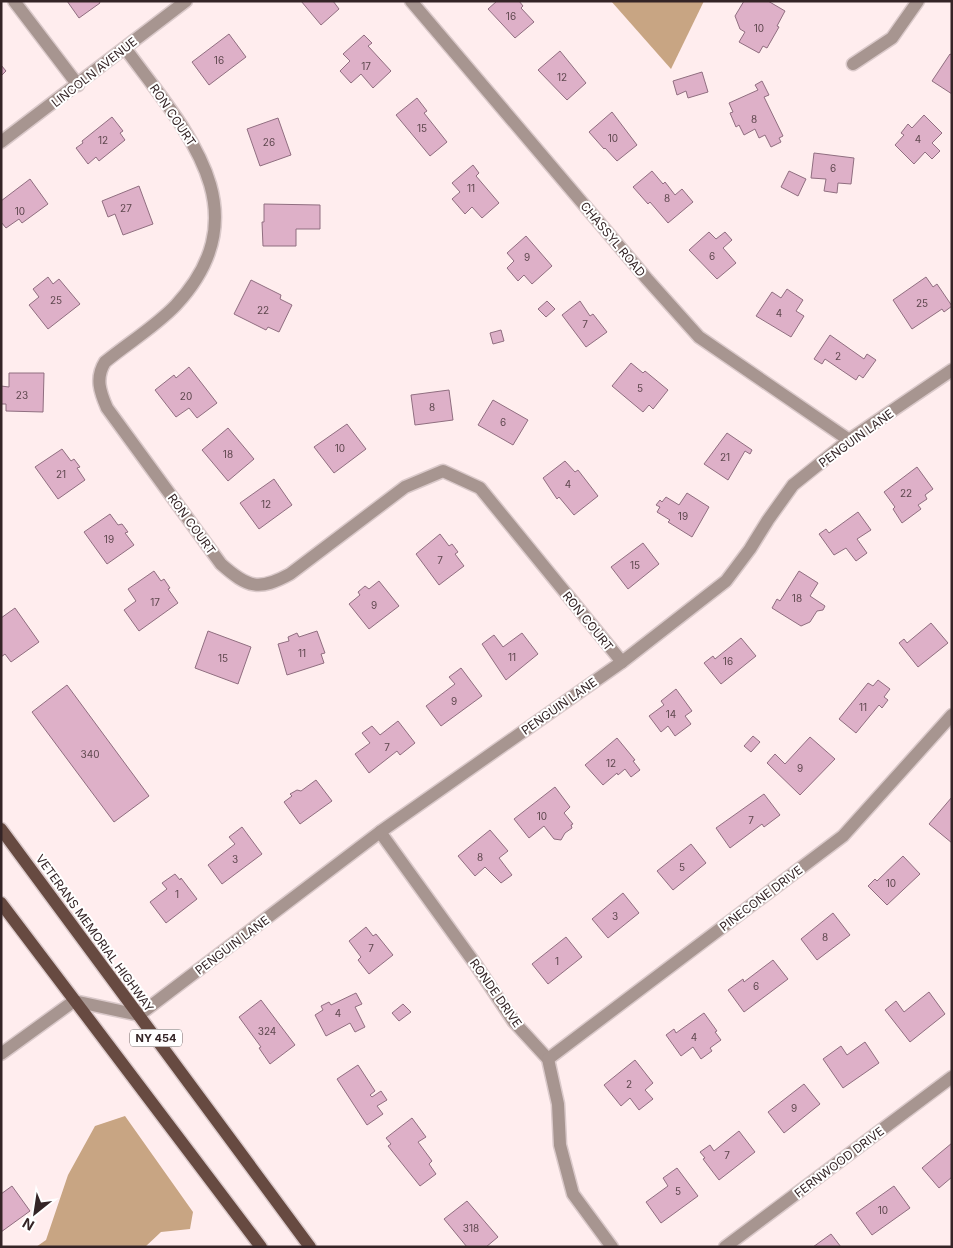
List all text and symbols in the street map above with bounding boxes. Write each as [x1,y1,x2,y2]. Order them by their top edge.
house number: 16 [506,10,516,22]
house number: 10 [754,22,764,34]
street label: LINCOLN AVENUE [48,34,140,110]
house number: 16 [214,54,224,66]
house number: 17 [361,60,371,72]
house number: 12 [557,71,567,83]
street label: RON COURT [147,81,199,149]
house number: 8 [751,113,757,125]
house number: 15 [417,122,427,134]
house number: 10 [608,132,618,144]
house number: 4 [915,133,921,145]
house number: 12 [98,134,108,146]
house number: 26 [263,136,275,148]
house number: 6 [830,162,836,174]
house number: 11 [467,182,475,194]
house number: 8 [664,192,670,204]
street label: CHASSYL ROAD [577,199,649,279]
house number: 27 [120,202,132,214]
house number: 10 [15,205,25,217]
house number: 6 [709,250,715,262]
house number: 9 [524,251,530,263]
house number: 25 [50,294,62,306]
house number: 25 [916,297,928,309]
house number: 22 [257,304,269,316]
house number: 4 [776,307,782,319]
house number: 7 [582,318,588,330]
house number: 2 [835,350,841,362]
house number: 5 [637,382,643,394]
house number: 23 [16,389,28,401]
house number: 20 [180,390,192,402]
house number: 8 [429,401,435,413]
street label: PENGUIN LANE [816,406,896,470]
house number: 6 [500,416,506,428]
house number: 10 [335,442,345,454]
house number: 18 [223,448,233,460]
house number: 21 [720,451,730,463]
house number: 21 [56,468,66,480]
house number: 4 [565,478,571,490]
house number: 22 [900,487,912,499]
street label: RON COURT [165,491,219,558]
house number: 12 [261,498,271,510]
house number: 19 [678,510,688,522]
house number: 19 [104,533,114,545]
house number: 7 [437,554,443,566]
house number: 15 [630,559,640,571]
street label: RON COURT [560,588,617,654]
house number: 18 [792,592,802,604]
house number: 17 [150,596,160,608]
house number: 9 [371,599,377,611]
house number: 11 [298,647,306,659]
house number: 11 [508,651,516,663]
house number: 15 [218,652,228,664]
house number: 16 [723,655,733,667]
street label: PENGUIN LANE [518,674,600,738]
house number: 9 [451,695,457,707]
house number: 11 [859,701,867,713]
house number: 14 [666,708,676,720]
house number: 7 [384,741,390,753]
house number: 340 [81,748,99,760]
house number: 12 [606,757,616,769]
house number: 9 [797,762,803,774]
house number: 10 [537,810,547,822]
house number: 7 [748,814,754,826]
street label: VETERANS MEMORIAL HIGHWAY [33,851,157,1015]
house number: 8 [477,851,483,863]
house number: 3 [232,853,238,865]
house number: 5 [679,861,685,873]
street label: PINECONE DRIVE [717,862,805,934]
house number: 10 [886,877,896,889]
house number: 1 [175,888,179,900]
house number: 3 [612,910,618,922]
street label: PENGUIN LANE [192,912,272,978]
house number: 8 [822,931,828,943]
house number: 7 [368,942,374,954]
house number: 1 [555,955,559,967]
street label: RONDE DRIVE [467,956,525,1030]
house number: 6 [753,980,759,992]
house number: 4 [335,1007,341,1019]
house number: 324 [258,1025,276,1037]
road number: NY 454 [130,1030,182,1046]
house number: 4 [691,1031,697,1043]
house number: 2 [626,1078,632,1090]
house number: 9 [791,1102,797,1114]
street label: FERNWOOD DRIVE [791,1123,887,1201]
house number: 7 [724,1149,730,1161]
house number: 5 [675,1185,681,1197]
north arrow [10,1188,60,1238]
house number: 10 [878,1204,888,1216]
text: N [19,1215,37,1235]
house number: 318 [463,1222,479,1234]

